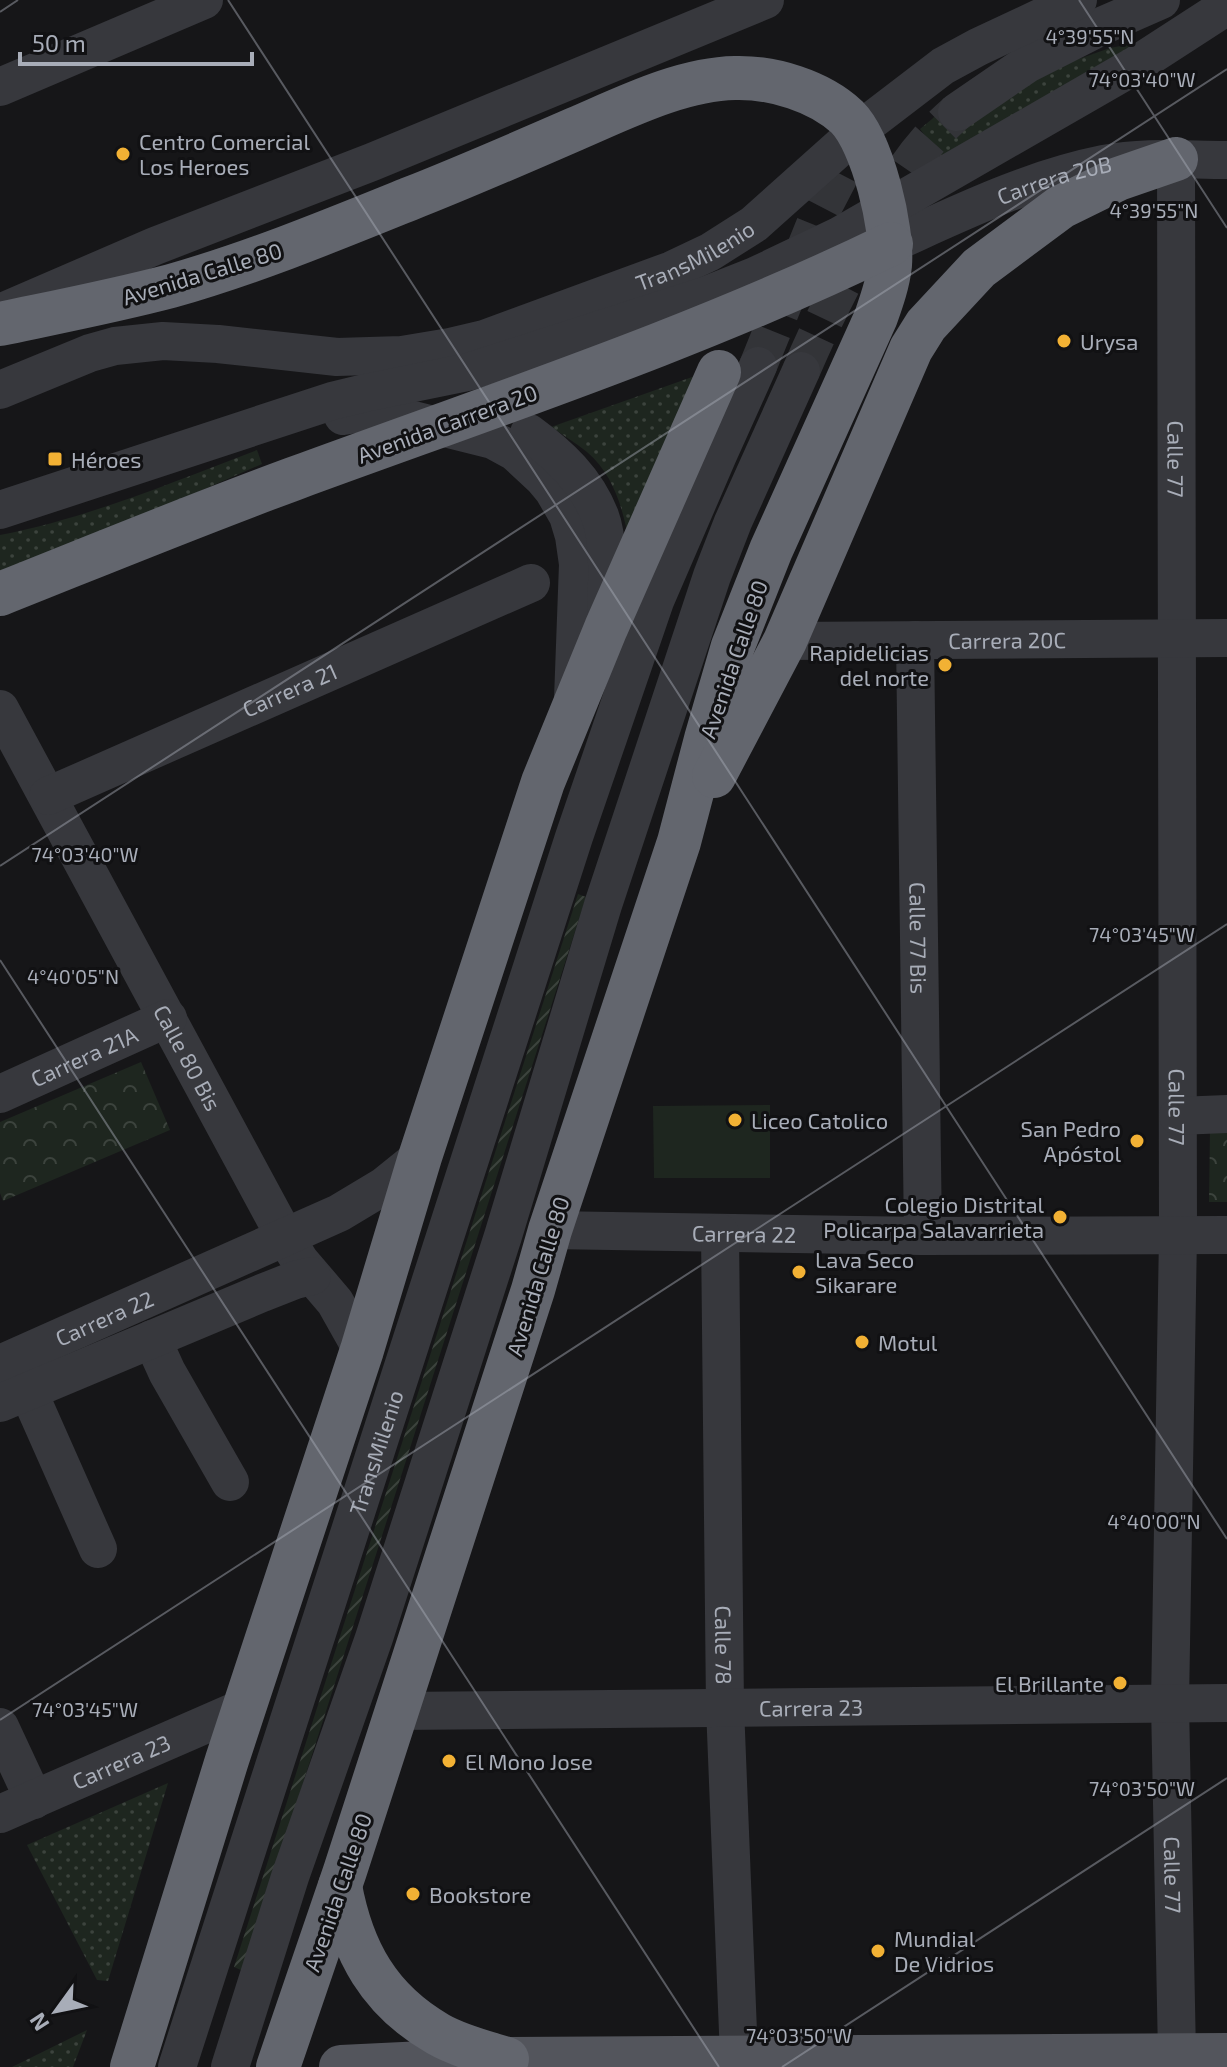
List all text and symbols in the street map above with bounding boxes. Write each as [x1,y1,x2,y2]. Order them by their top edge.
scale bar [20,16,252,66]
text: 4°39'55"N [1046,24,1134,48]
text: 50 m [32,28,86,57]
text: 74°03'40"W [1088,67,1196,91]
place label: Centro Comercial Los Heroes [139,128,310,179]
marker: Centro Comercial Los Heroes [114,145,132,163]
street label: Carrera 20B [993,150,1114,209]
text: 4°39'55"N [1110,198,1198,222]
street label: TransMilenio [632,214,759,295]
street label: Avenida Calle 80 [119,236,285,310]
place label: Urysa [1080,328,1138,354]
marker: Urysa [1055,332,1073,350]
street label: Avenida Carrera 20 [353,378,541,468]
street label: Calle 77 [1163,420,1190,498]
place label: Héroes [71,446,142,472]
marker: Héroes [46,450,64,468]
street label: Avenida Calle 80 [694,577,772,741]
street label: Carrera 20C [948,626,1066,653]
place label: Rapidelicias del norte [809,639,929,690]
marker: Rapidelicias del norte [936,656,954,674]
street label: Carrera 21 [238,657,341,722]
text: 74°03'40"W [31,842,139,866]
street label: Calle 77 Bis [905,882,933,994]
text: 74°03'45"W [1089,922,1195,946]
text: 4°40'05"N [27,964,119,988]
street label: Calle 80 Bis [149,1000,227,1115]
street label: Carrera 21A [26,1021,142,1092]
street label: Calle 77 [1165,1068,1191,1146]
place label: Liceo Catolico [751,1107,888,1133]
marker: Liceo Catolico [726,1111,744,1129]
place label: San Pedro Apóstol [1021,1115,1121,1166]
marker: San Pedro Apóstol [1128,1132,1146,1150]
place label: Colegio Distrital Policarpa Salavarrieta [823,1191,1044,1242]
street label: Avenida Calle 80 [500,1193,574,1359]
marker: Colegio Distrital Policarpa Salavarrieta [1051,1208,1069,1226]
street label: Carrera 22 [692,1219,796,1247]
place label: Lava Seco Sikarare [815,1246,914,1297]
marker: Lava Seco Sikarare [790,1263,808,1281]
street label: Carrera 22 [51,1285,157,1351]
place label: Motul [878,1329,938,1355]
marker: Motul [853,1333,871,1351]
street label: TransMilenio [343,1387,408,1518]
text: 4°40'00"N [1107,1509,1201,1533]
street label: Calle 78 [711,1605,738,1685]
place label: El Brillante [995,1670,1104,1696]
marker: El Brillante [1111,1674,1129,1692]
street label: Carrera 23 [759,1694,863,1721]
text: 74°03'45"W [32,1697,138,1721]
street label: Carrera 23 [68,1728,174,1794]
place label: El Mono Jose [465,1748,593,1774]
marker: El Mono Jose [440,1752,458,1770]
text: 74°03'50"W [1089,1776,1195,1800]
street label: Avenida Calle 80 [298,1810,376,1974]
street label: Calle 77 [1160,1836,1187,1914]
place label: Bookstore [429,1881,531,1907]
marker: Bookstore [404,1885,422,1903]
place label: Mundial De Vidrios [894,1925,994,1976]
marker: Mundial De Vidrios [869,1942,887,1960]
north arrow [16,1971,96,2051]
text: N [23,2009,54,2036]
text: 74°03'50"W [746,2023,852,2047]

